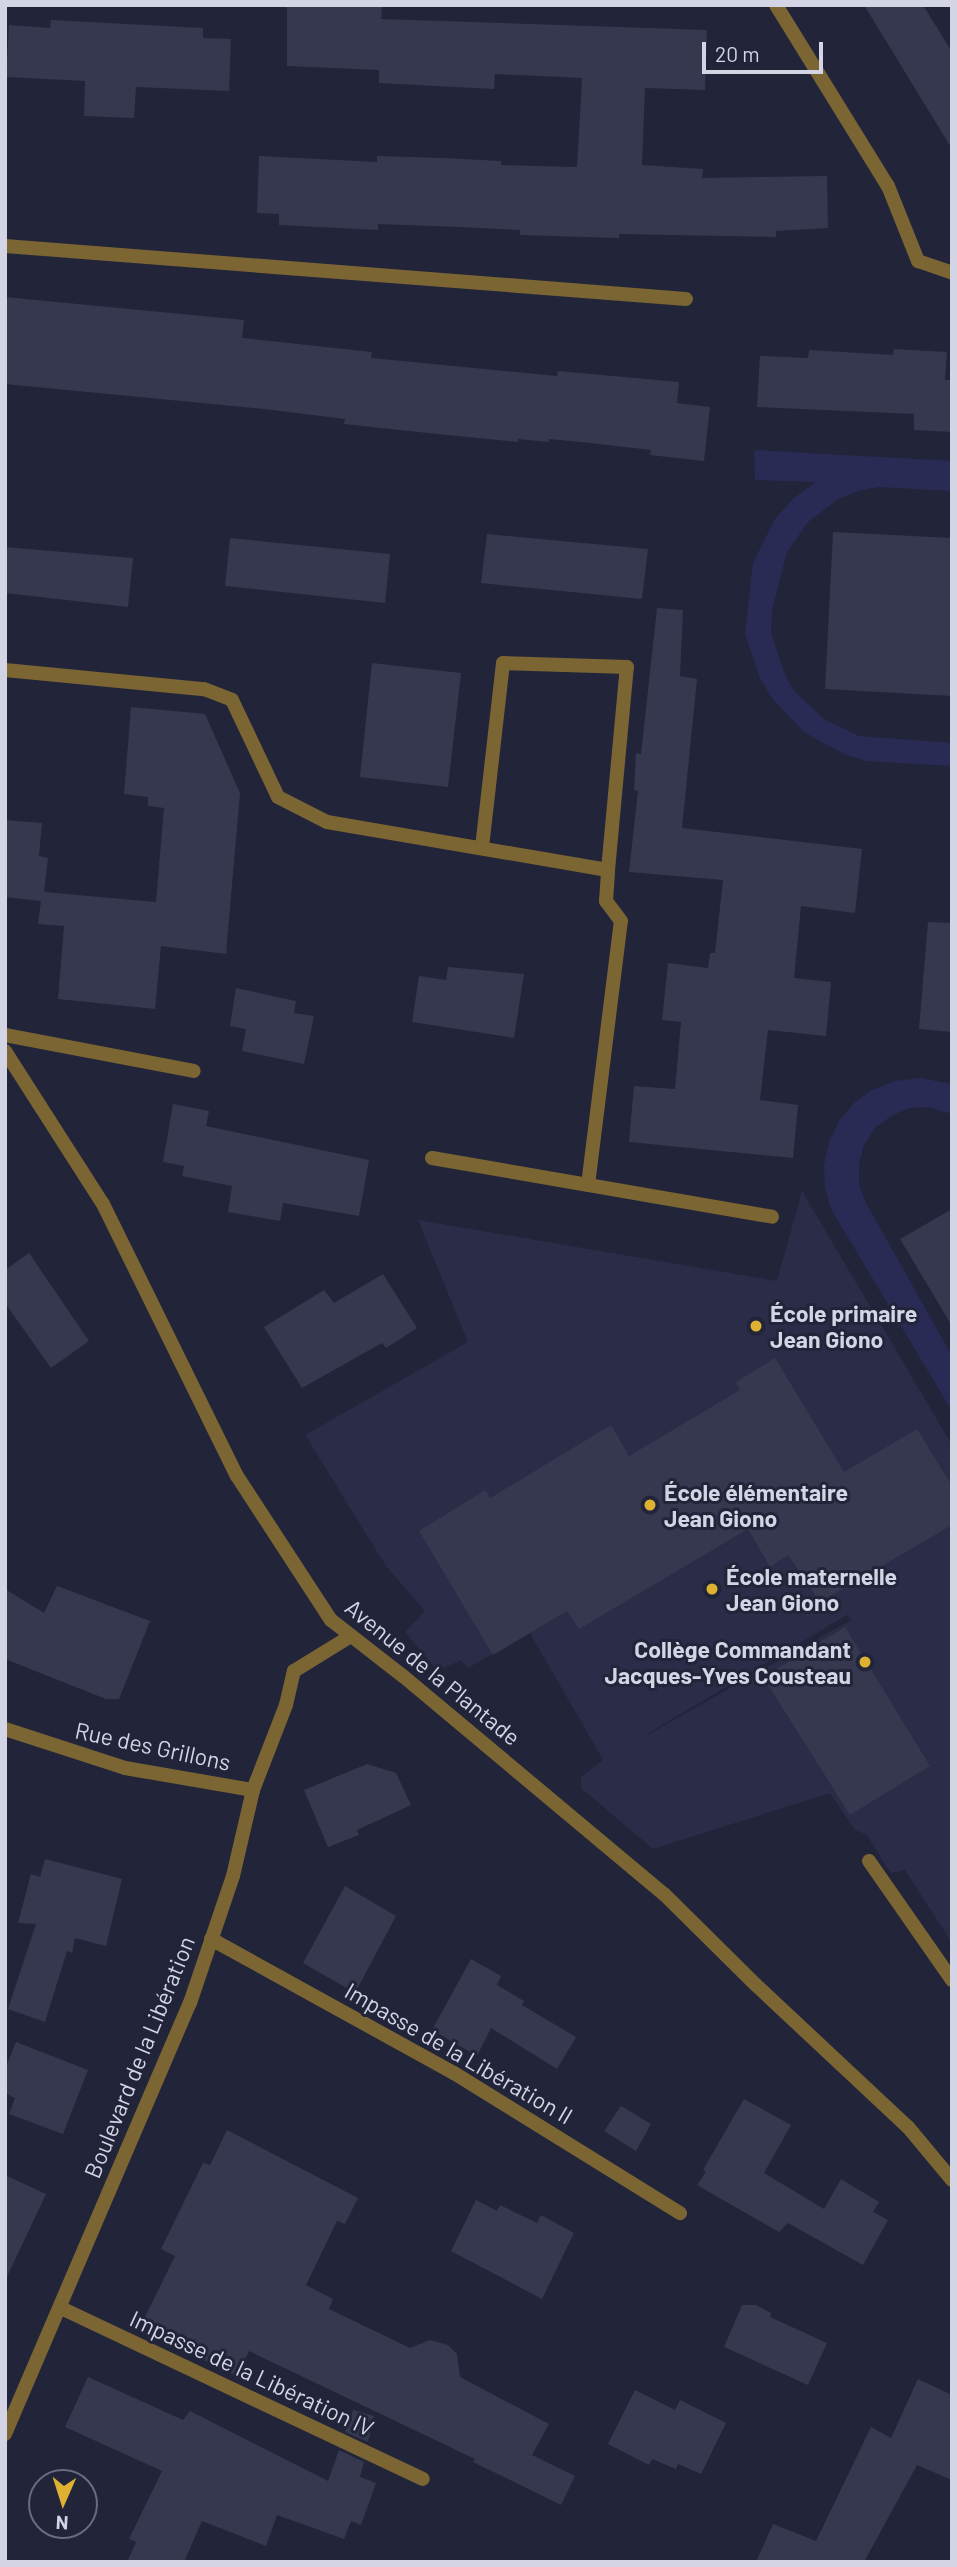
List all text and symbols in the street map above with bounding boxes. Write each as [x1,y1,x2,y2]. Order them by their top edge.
scale bar [705,28,826,72]
text: 20 m [715,41,760,66]
place label: École primaire Jean Giono [770,1299,917,1353]
marker: École primaire Jean Giono [748,1318,764,1334]
place label: École élémentaire Jean Giono [664,1478,848,1532]
marker: École élémentaire Jean Giono [642,1497,658,1513]
place label: École maternelle Jean Giono [726,1562,897,1616]
marker: École maternelle Jean Giono [704,1581,720,1597]
street label: Avenue de la Plantade [340,1593,526,1751]
place label: Collège Commandant Jacques-Yves Cousteau [605,1635,851,1689]
marker: Collège Commandant Jacques-Yves Cousteau [857,1654,873,1670]
street label: Rue des Grillons [73,1716,233,1776]
street label: Boulevard de la Libération [78,1932,200,2182]
street label: Impasse de la Libération II [340,1976,578,2130]
street label: Impasse de la Libération IV [126,2304,378,2442]
north arrow [28,2469,98,2539]
text: N [55,2512,69,2535]

